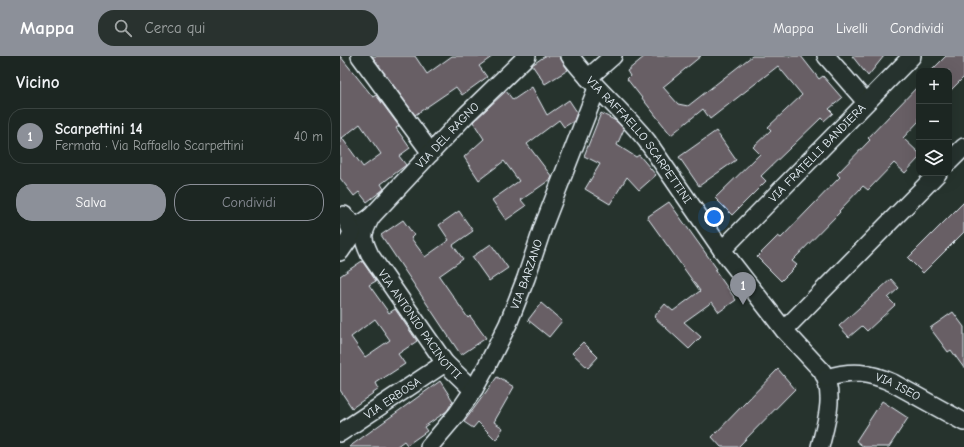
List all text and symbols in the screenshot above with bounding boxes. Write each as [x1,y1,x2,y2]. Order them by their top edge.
search box [98,10,378,46]
text: Mappa [20,17,74,39]
icon: search [112,17,134,39]
text: Cerca qui [144,19,205,37]
text: Mappa [773,20,814,37]
text: Livelli [836,20,868,37]
text: Condividi [890,20,944,37]
map controls [916,68,952,176]
button: + [916,68,952,104]
text: Vicino [16,73,59,92]
street label: VIA RAFFAELLO SCARPETTINI [583,74,695,206]
street label: VIA DEL RAGNO [413,99,482,171]
street label: VIA FRATELLI BANDIERA [766,101,868,205]
button: − [916,104,952,140]
text: Scarpettini 14 [55,120,142,138]
text: 1 [27,129,33,144]
text: 40 m [294,129,323,144]
text: Fermata · Via Raffaello Scarpettini [55,138,244,153]
button: layers [916,140,952,176]
button: Salva [16,184,166,221]
button: Condividi [174,184,324,221]
your location [704,207,724,227]
street label: VIA BARZANO [507,237,546,311]
street label: VIA ANTONIO PACINOTTI [375,267,464,382]
pin: 1 [730,272,756,305]
street label: VIA ISEO [874,370,923,404]
street label: VIA ERBOSA [361,374,423,422]

